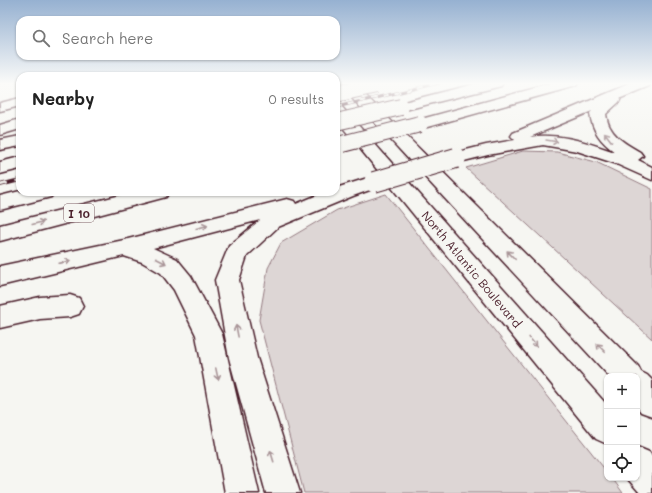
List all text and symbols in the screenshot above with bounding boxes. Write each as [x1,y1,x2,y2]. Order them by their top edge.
search box [16,16,340,60]
icon: search [30,27,52,49]
text: Search here [62,28,153,48]
text: Nearby [32,87,94,109]
text: 0 results [269,90,324,107]
one-way arrow [604,132,613,143]
one-way arrow [545,137,558,145]
road number: I 10 [64,204,94,222]
street label: North Atlantic Boulevard [418,207,526,331]
one-way arrow [31,219,44,227]
one-way arrow [195,223,208,230]
one-way arrow [506,250,516,260]
one-way arrow [59,257,72,265]
one-way arrow [154,258,166,266]
one-way arrow [233,324,241,337]
one-way arrow [529,336,538,347]
one-way arrow [596,343,606,353]
one-way arrow [214,367,222,380]
map controls [604,373,640,481]
button: + [604,373,640,409]
button: − [604,409,640,445]
button: locate [604,445,640,481]
one-way arrow [268,449,275,462]

